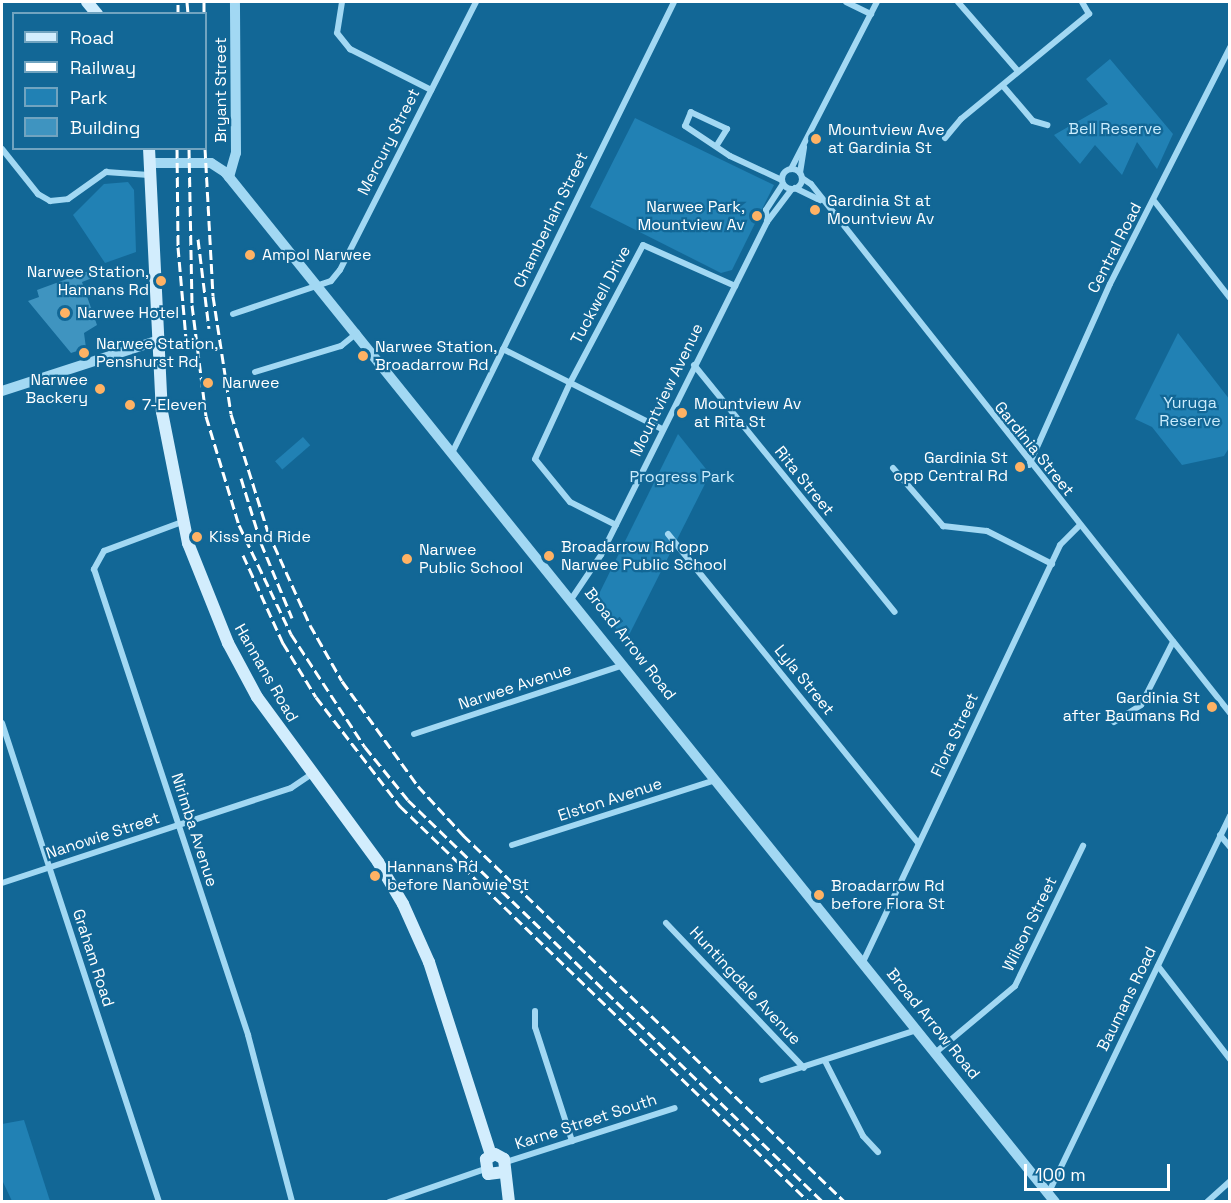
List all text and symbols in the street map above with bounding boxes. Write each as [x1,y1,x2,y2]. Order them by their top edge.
legend [12,12,207,150]
text: Road [70,26,114,49]
street label: Bryant Street [211,37,231,143]
text: Railway [70,56,136,79]
street label: Mercury Street [354,85,424,199]
text: Park [70,86,107,109]
text: Building [70,116,140,139]
park label: Bell Reserve [1068,119,1162,139]
place label: Mountview Ave at Gardinia St [828,120,945,158]
marker: Mountview Ave at Gardinia St [809,132,823,146]
street label: Chamberlain Street [510,149,592,291]
place label: Gardinia St at Mountview Av [827,191,935,229]
place label: Narwee Park, Mountview Av [637,197,745,235]
street label: Central Road [1084,200,1146,296]
marker: Gardinia St at Mountview Av [808,203,822,217]
marker: Narwee Park, Mountview Av [750,209,764,223]
street label: Tuckwell Drive [567,243,635,347]
place label: Ampol Narwee [262,245,372,265]
marker: Ampol Narwee [243,248,257,262]
place label: Narwee Station, Hannans Rd [27,262,149,300]
marker: Narwee Station, Hannans Rd [154,274,168,288]
place label: Narwee Hotel [77,303,179,323]
marker: Narwee Hotel [58,306,72,320]
street label: Mountview Avenue [626,320,708,460]
place label: Narwee Station, Penshurst Rd [96,334,218,372]
place label: Narwee Station, Broadarrow Rd [375,337,497,375]
marker: Narwee Station, Penshurst Rd [77,346,91,360]
marker: Narwee Station, Broadarrow Rd [356,349,370,363]
place label: Narwee Backery [25,370,88,408]
place label: Narwee [222,373,279,393]
marker: Narwee [199,374,217,392]
marker: Narwee Backery [93,382,107,396]
park label: Yuruga Reserve [1159,393,1221,431]
place label: Mountview Av at Rita St [694,394,802,432]
place label: 7-Eleven [142,395,207,415]
marker: 7-Eleven [123,398,137,412]
street label: Gardinia Street [990,398,1078,500]
marker: Mountview Av at Rita St [675,406,689,420]
street label: Rita Street [770,442,838,520]
place label: Gardinia St opp Central Rd [893,448,1008,486]
marker: Gardinia St opp Central Rd [1013,460,1027,474]
park label: Progress Park [630,467,734,487]
place label: Kiss and Ride [209,527,311,547]
marker: Kiss and Ride [190,530,204,544]
place label: Broadarrow Rd opp Narwee Public School [561,537,727,575]
place label: Narwee Public School [419,540,523,578]
marker: Broadarrow Rd opp Narwee Public School [542,549,556,563]
marker: Narwee Public School [400,552,414,566]
street label: Broad Arrow Road [580,584,680,704]
street label: Hannans Road [230,621,302,725]
street label: Lyla Street [770,641,838,719]
street label: Narwee Avenue [456,660,574,714]
place label: Gardinia St after Baumans Rd [1063,688,1200,726]
street label: Flora Street [927,690,983,780]
marker: Gardinia St after Baumans Rd [1205,700,1219,714]
street label: Nirimba Avenue [167,771,221,889]
street label: Elston Avenue [555,774,665,826]
street label: Nanowie Street [44,809,162,863]
place label: Hannans Rd before Nanowie St [387,857,529,895]
marker: Hannans Rd before Nanowie St [368,869,382,883]
street label: Wilson Street [999,874,1061,974]
place label: Broadarrow Rd before Flora St [831,876,945,914]
marker: Broadarrow Rd before Flora St [812,888,826,902]
street label: Graham Road [68,907,118,1009]
street label: Huntingdale Avenue [685,923,805,1049]
street label: Baumans Road [1093,944,1161,1054]
street label: Broad Arrow Road [882,965,984,1083]
street label: Karne Street South [513,1090,659,1154]
scale bar [1027,1152,1172,1190]
text: 100 m [1035,1163,1086,1186]

